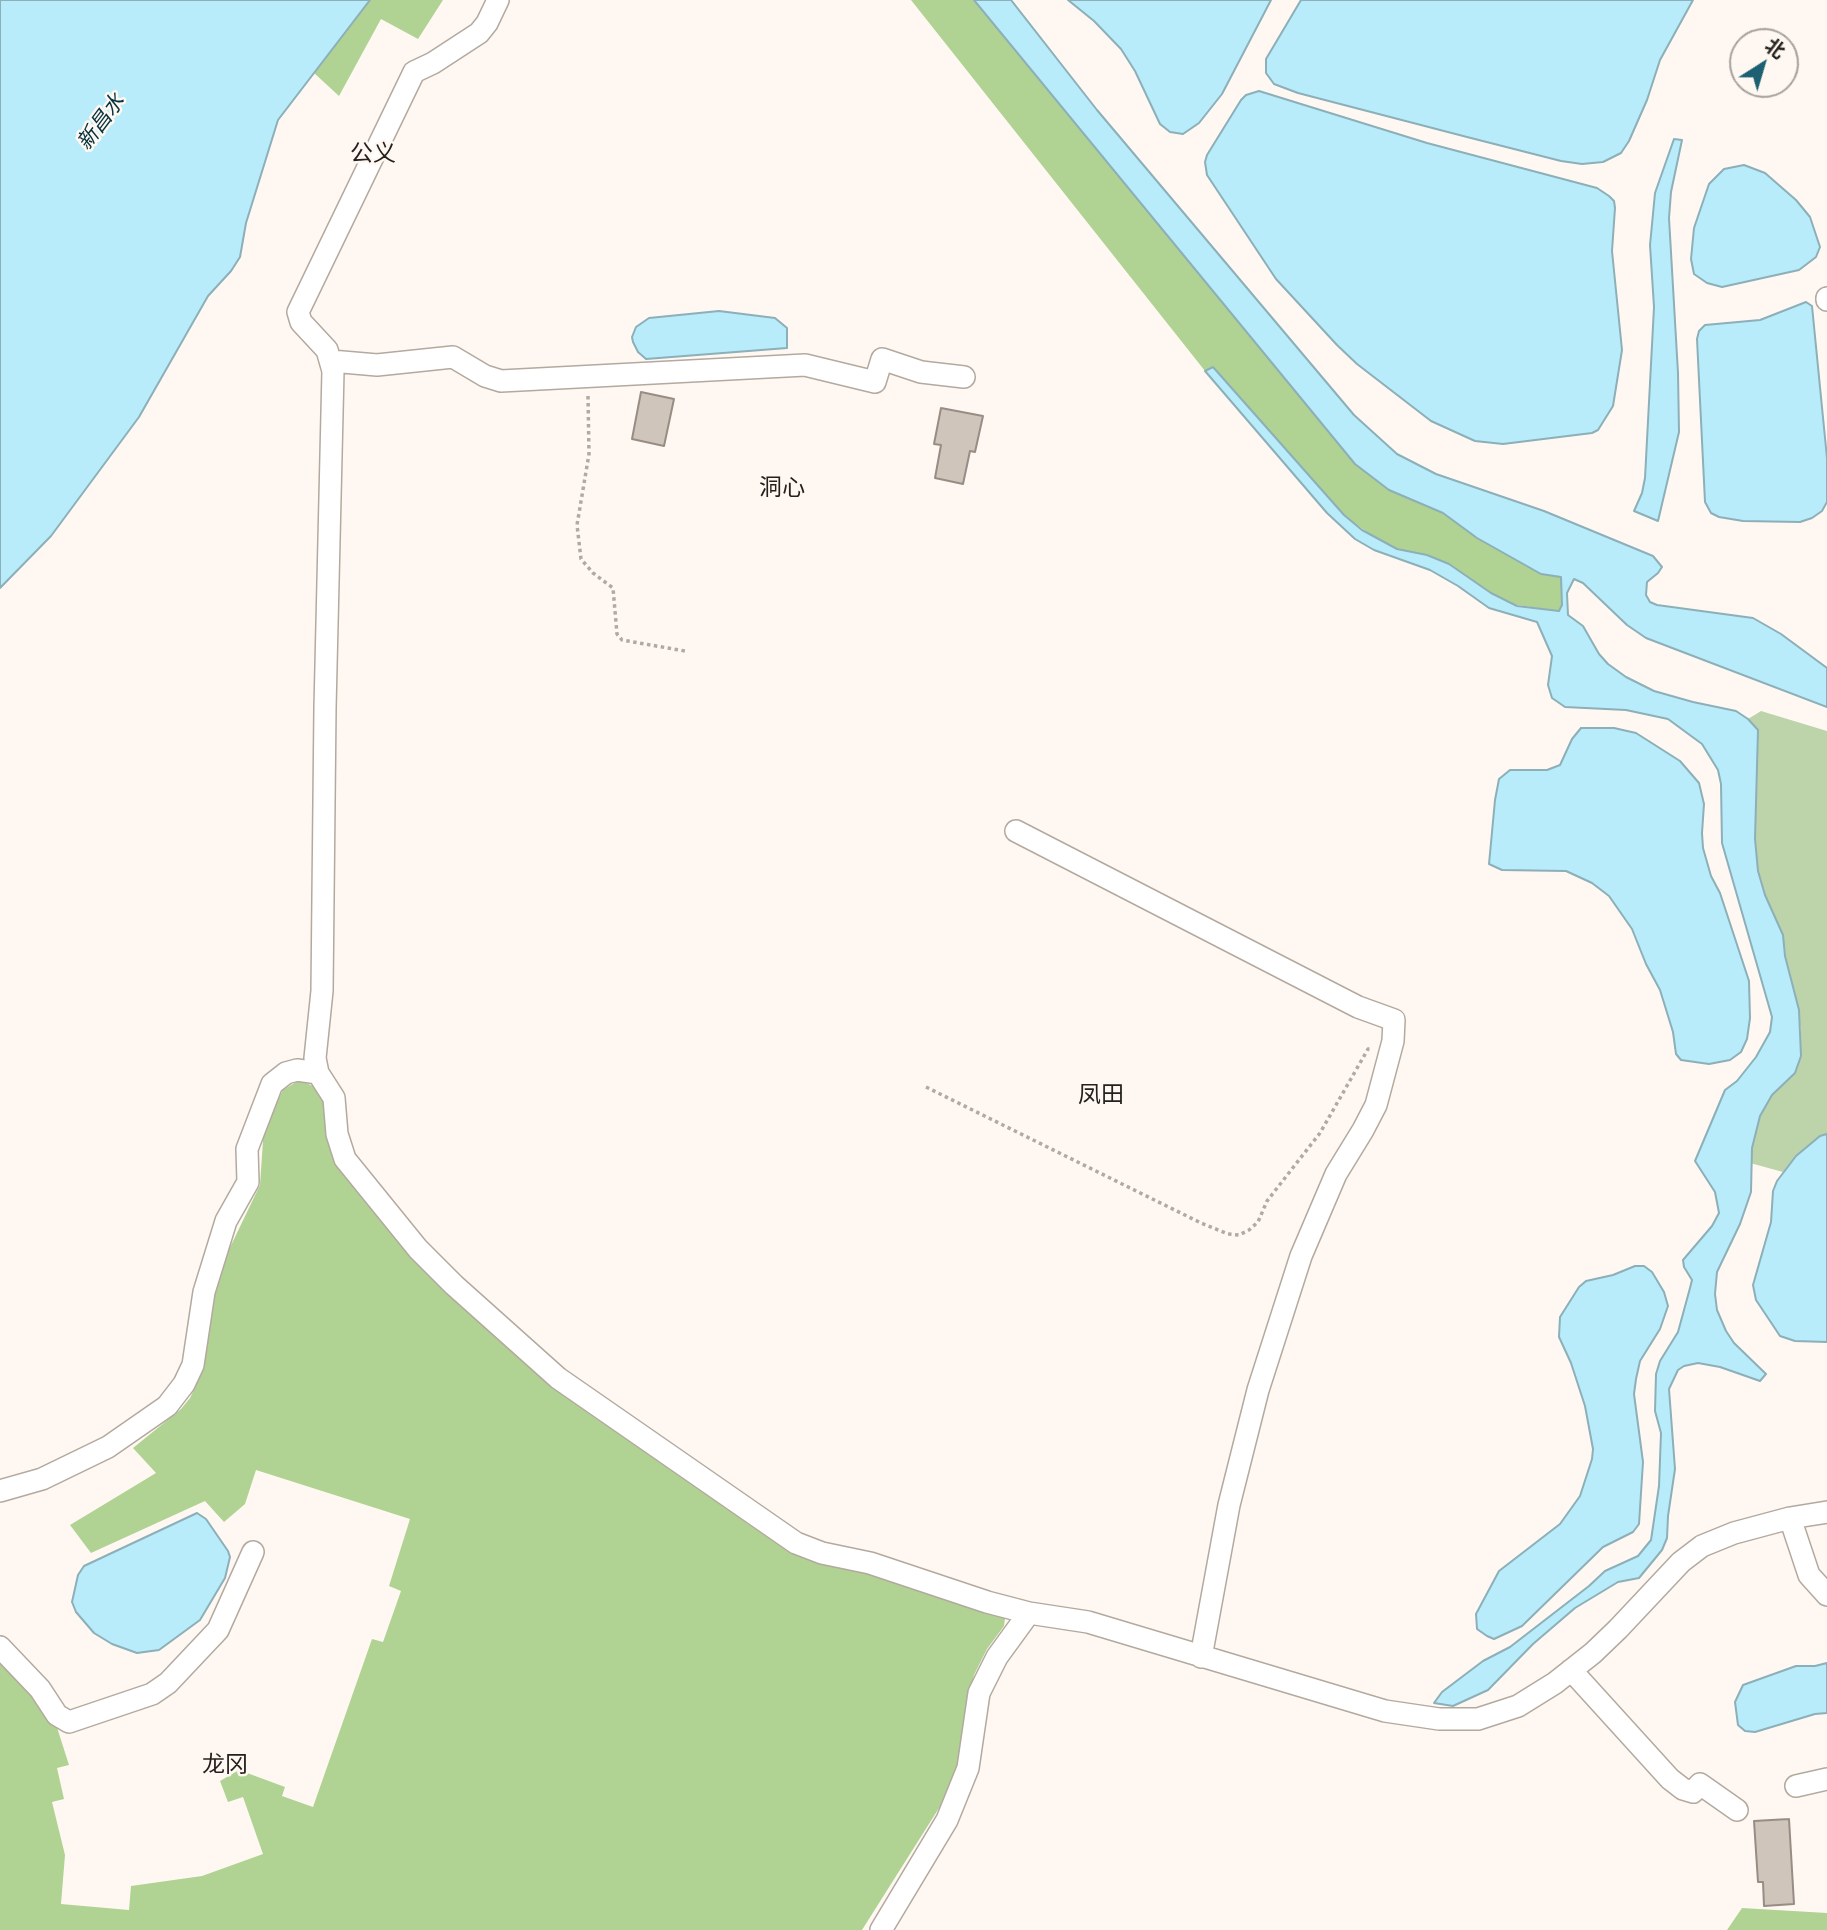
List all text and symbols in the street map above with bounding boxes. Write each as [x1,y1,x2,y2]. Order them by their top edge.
north arrow [1729,28,1799,98]
text: 北 [1761,33,1790,62]
water label: 新昌水 [72,89,130,155]
district label: 公义 [350,140,396,168]
district label: 洞心 [759,474,805,502]
district label: 凤田 [1078,1081,1124,1109]
district label: 龙冈 [202,1751,248,1779]

